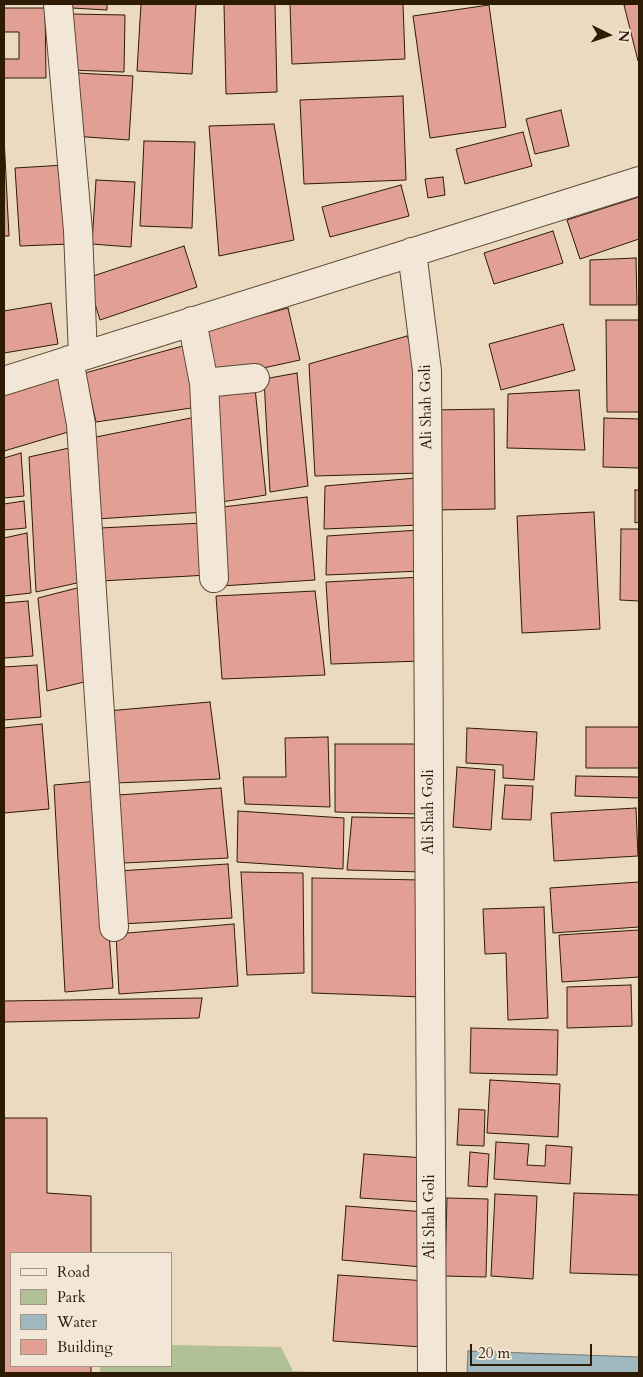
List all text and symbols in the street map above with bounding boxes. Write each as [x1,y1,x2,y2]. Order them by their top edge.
north arrow [583,10,633,60]
text: N [614,29,633,43]
street label: Ali Shah Goli [417,364,437,450]
street label: Ali Shah Goli [421,769,439,855]
street label: Ali Shah Goli [422,1174,440,1260]
legend [10,1252,172,1367]
text: Road [57,1262,90,1282]
text: Park [57,1287,86,1307]
text: Water [57,1312,97,1332]
scale bar [473,1334,596,1366]
text: Building [57,1337,113,1357]
text: 20 m [478,1343,510,1363]

